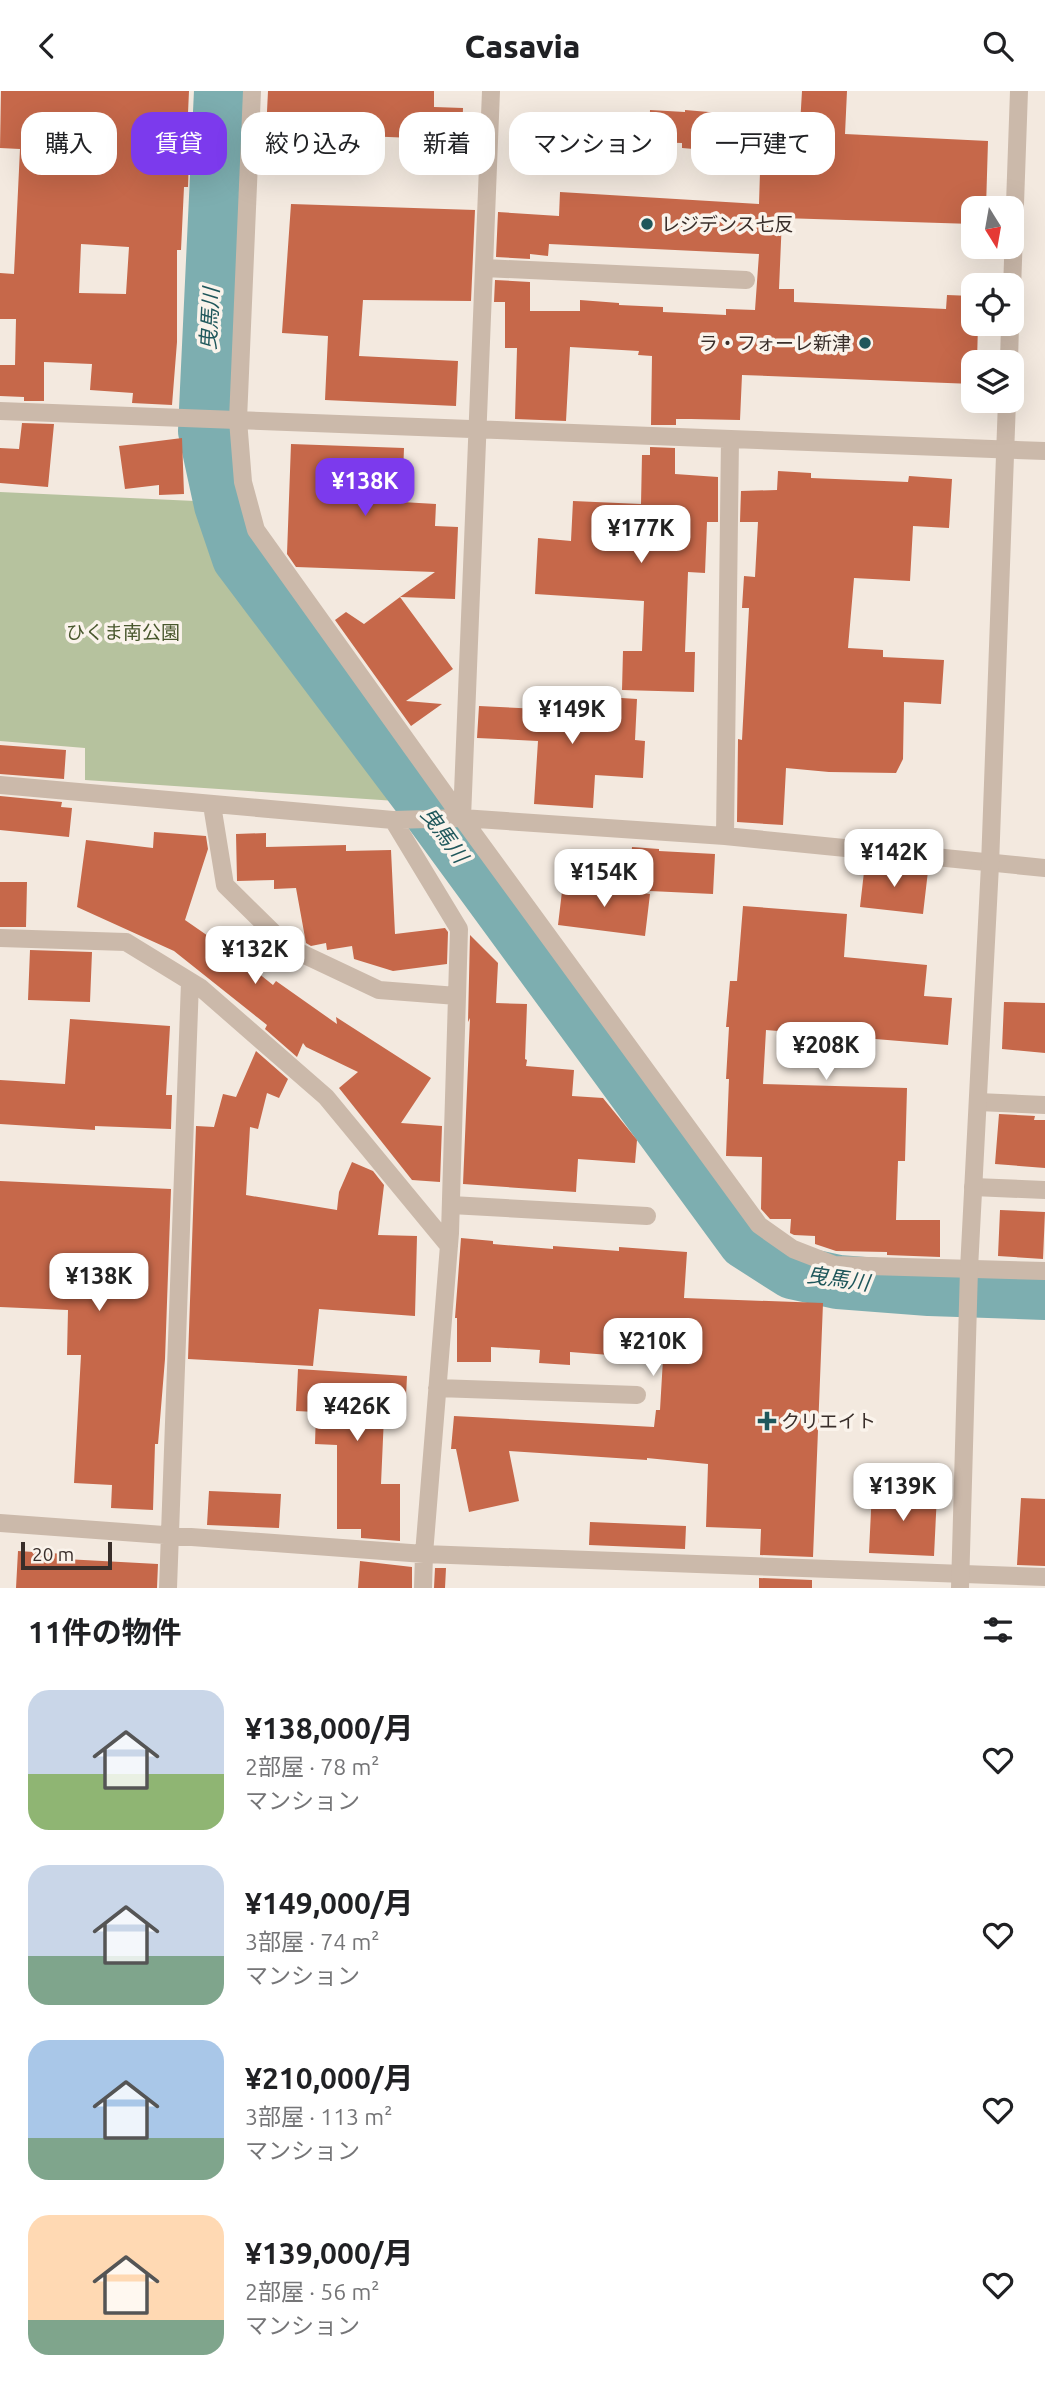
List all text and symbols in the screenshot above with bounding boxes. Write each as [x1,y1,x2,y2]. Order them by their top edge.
icon: back [28,27,66,65]
icon: search [979,27,1017,65]
text: Casavia [464,28,581,64]
chip: 購入 [21,112,117,175]
chip: 賃貸 [131,112,227,175]
chip: 絞り込み [241,112,385,175]
chip: 新着 [399,112,495,175]
chip: マンション [509,112,677,175]
chip: 一戸建て [691,112,835,175]
north arrow [961,196,1024,259]
map controls [961,196,1024,413]
place label: レジデンス七反 [661,213,794,235]
marker: レジデンス七反 [639,216,655,232]
button: locate [961,273,1024,336]
water label: 曳馬川 [195,285,223,351]
place label: ラ・フォーレ新津 [699,332,851,354]
marker: ラ・フォーレ新津 [857,335,873,351]
button: layers [961,350,1024,413]
pin: ¥138K [316,459,414,518]
text: ¥138K [331,468,399,493]
pin: ¥177K [592,505,690,565]
text: ¥177K [607,515,675,540]
park label: ひくま南公園 [66,621,180,643]
pin: ¥149K [523,687,621,746]
text: ¥149K [538,696,606,721]
water label: 曳馬川 [417,802,474,869]
pin: ¥142K [845,829,943,889]
text: ¥142K [860,839,928,864]
pin: ¥154K [555,849,653,909]
text: ¥154K [570,859,638,884]
pin: ¥132K [206,927,304,986]
text: ¥132K [221,936,289,961]
pin: ¥208K [777,1023,875,1082]
text: ¥208K [792,1032,860,1057]
pin: ¥138K [50,1253,148,1313]
water label: 曳馬川 [805,1262,873,1295]
text: ¥138K [65,1263,133,1288]
pin: ¥210K [604,1319,702,1378]
text: ¥210K [619,1328,687,1353]
pin: ¥426K [308,1383,406,1443]
text: ¥426K [323,1393,391,1418]
place label: クリエイト [781,1410,876,1432]
marker: クリエイト [759,1413,775,1429]
pin: ¥139K [854,1463,952,1523]
text: ¥139K [869,1473,937,1498]
scale bar [21,1539,112,1571]
text: 20 m [32,1543,74,1565]
icon: filters [979,1611,1017,1649]
text: 11件の物件 [28,1615,182,1649]
text: ¥138,000/月 [245,1711,413,1745]
icon: home [84,1718,168,1802]
icon: heart [979,1741,1017,1779]
text: 2部屋 · 78 m² [245,1754,379,1779]
text: マンション [245,1788,360,1813]
text: ¥149,000/月 [245,1886,413,1920]
icon: home [84,1893,168,1977]
icon: heart [979,1916,1017,1954]
text: 3部屋 · 74 m² [245,1929,379,1954]
text: マンション [245,1963,360,1988]
text: ¥210,000/月 [245,2061,413,2095]
icon: home [84,2068,168,2152]
icon: heart [979,2091,1017,2129]
text: 3部屋 · 113 m² [245,2104,392,2129]
text: マンション [245,2138,360,2163]
text: ¥139,000/月 [245,2236,413,2270]
icon: home [84,2243,168,2327]
icon: heart [979,2266,1017,2304]
text: 2部屋 · 56 m² [245,2279,379,2304]
text: マンション [245,2313,360,2338]

